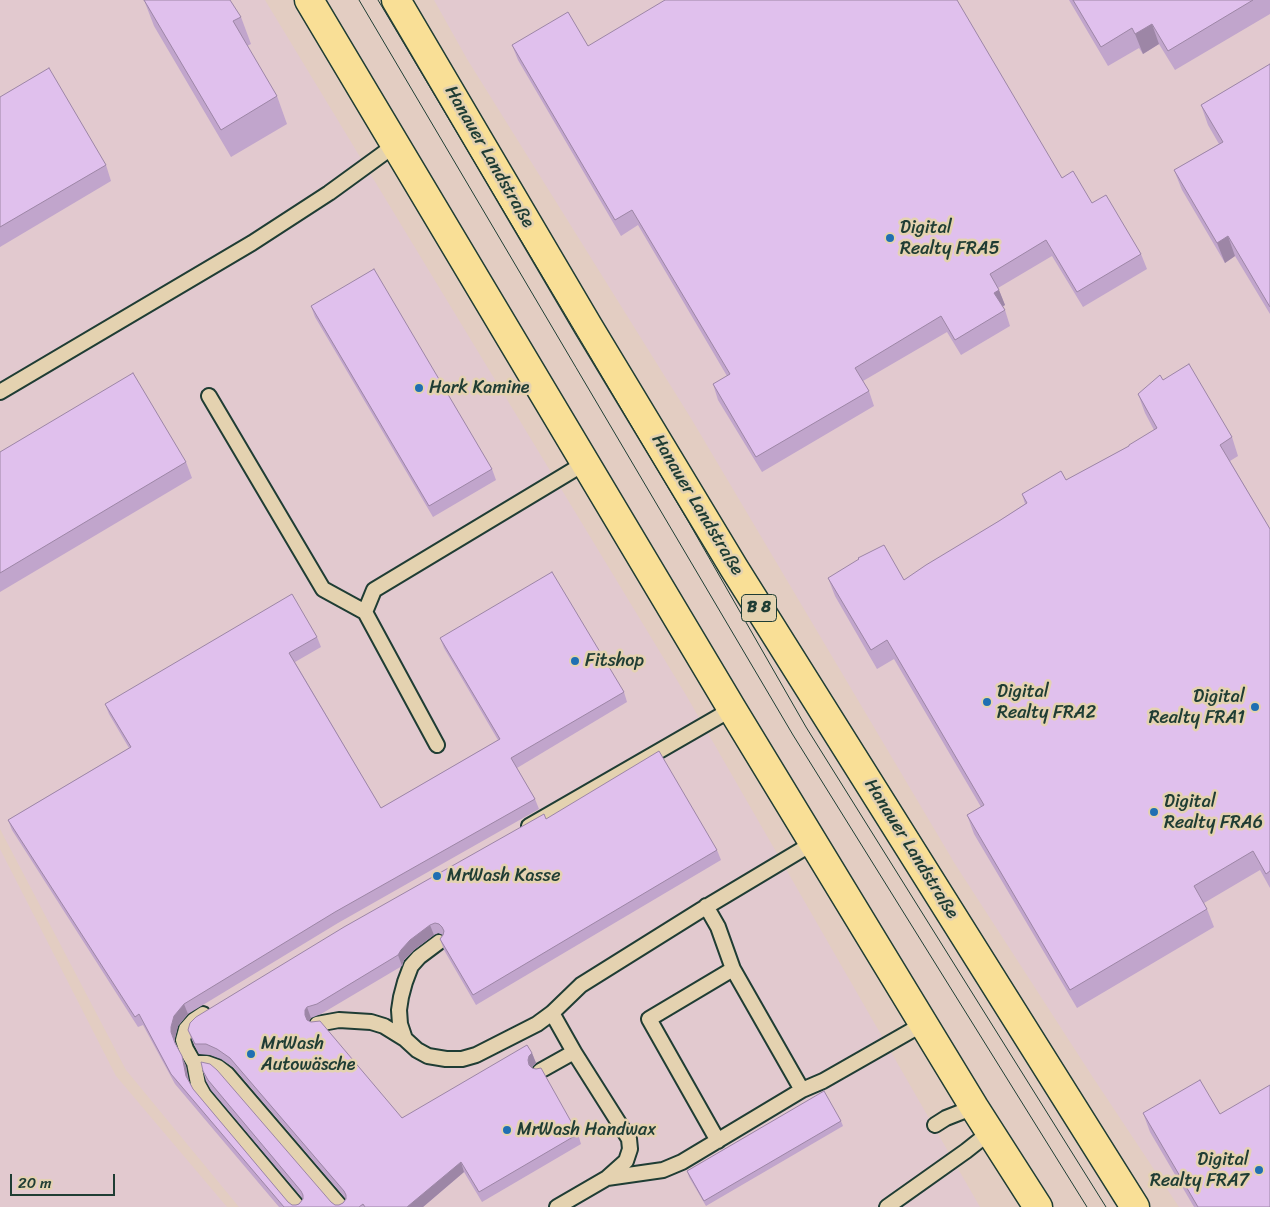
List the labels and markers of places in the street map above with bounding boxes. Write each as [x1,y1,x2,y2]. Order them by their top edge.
place label: Digital Realty FRA5 [900,217,1000,260]
marker: Digital Realty FRA5 [884,232,896,244]
place label: Hark Kamine [429,377,530,399]
marker: Hark Kamine [413,382,425,394]
place label: Fitshop [585,650,644,672]
marker: Fitshop [569,655,581,667]
place label: Digital Realty FRA2 [997,681,1096,724]
place label: Digital Realty FRA1 [1149,686,1245,729]
marker: Digital Realty FRA2 [981,696,993,708]
marker: Digital Realty FRA1 [1249,701,1261,713]
place label: Digital Realty FRA6 [1164,791,1263,834]
marker: Digital Realty FRA6 [1148,806,1160,818]
place label: MrWash Kasse [447,865,560,887]
marker: MrWash Kasse [431,870,443,882]
place label: MrWash Autowäsche [261,1033,355,1076]
marker: MrWash Autowäsche [245,1048,257,1060]
place label: MrWash Handwax [517,1119,656,1141]
marker: MrWash Handwax [501,1124,513,1136]
place label: Digital Realty FRA7 [1150,1149,1249,1192]
marker: Digital Realty FRA7 [1253,1164,1265,1176]

